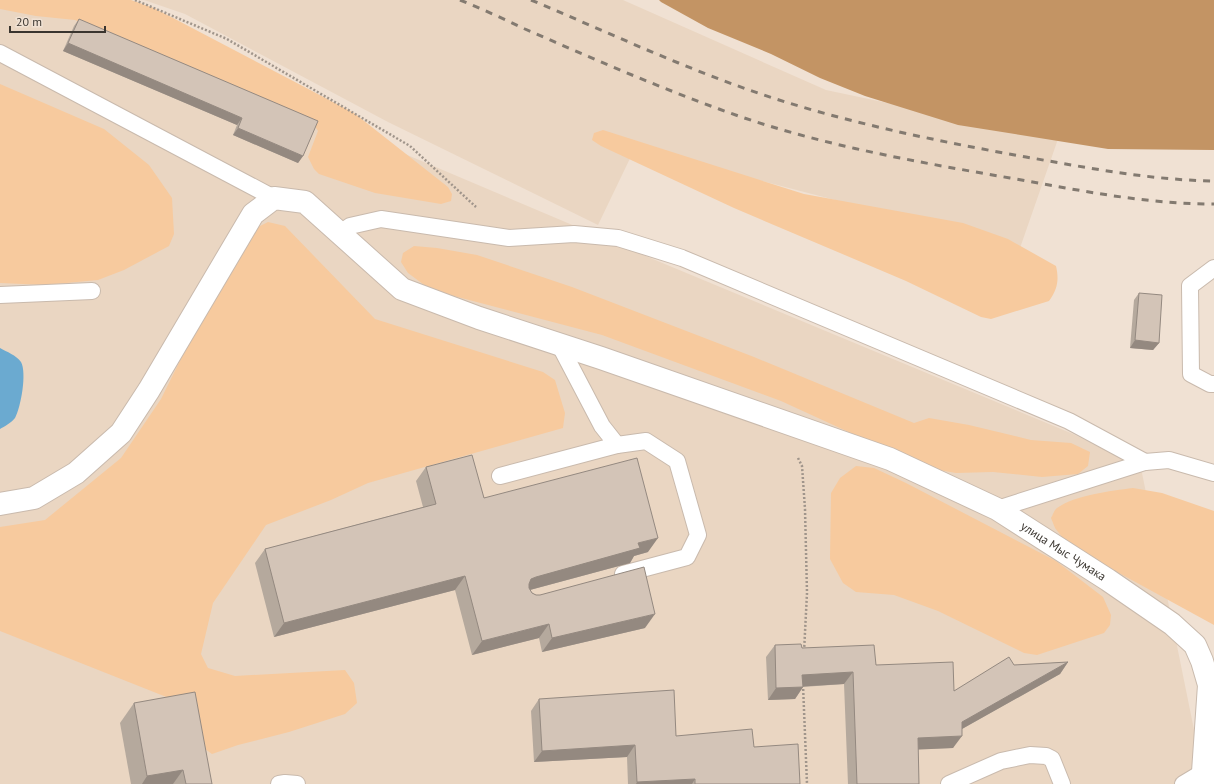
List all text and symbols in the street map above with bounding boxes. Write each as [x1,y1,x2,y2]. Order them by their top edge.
scale bar [10,8,105,34]
text: 20 m [16,14,42,29]
street label: улица Мыс Чумака [1018,518,1109,584]

